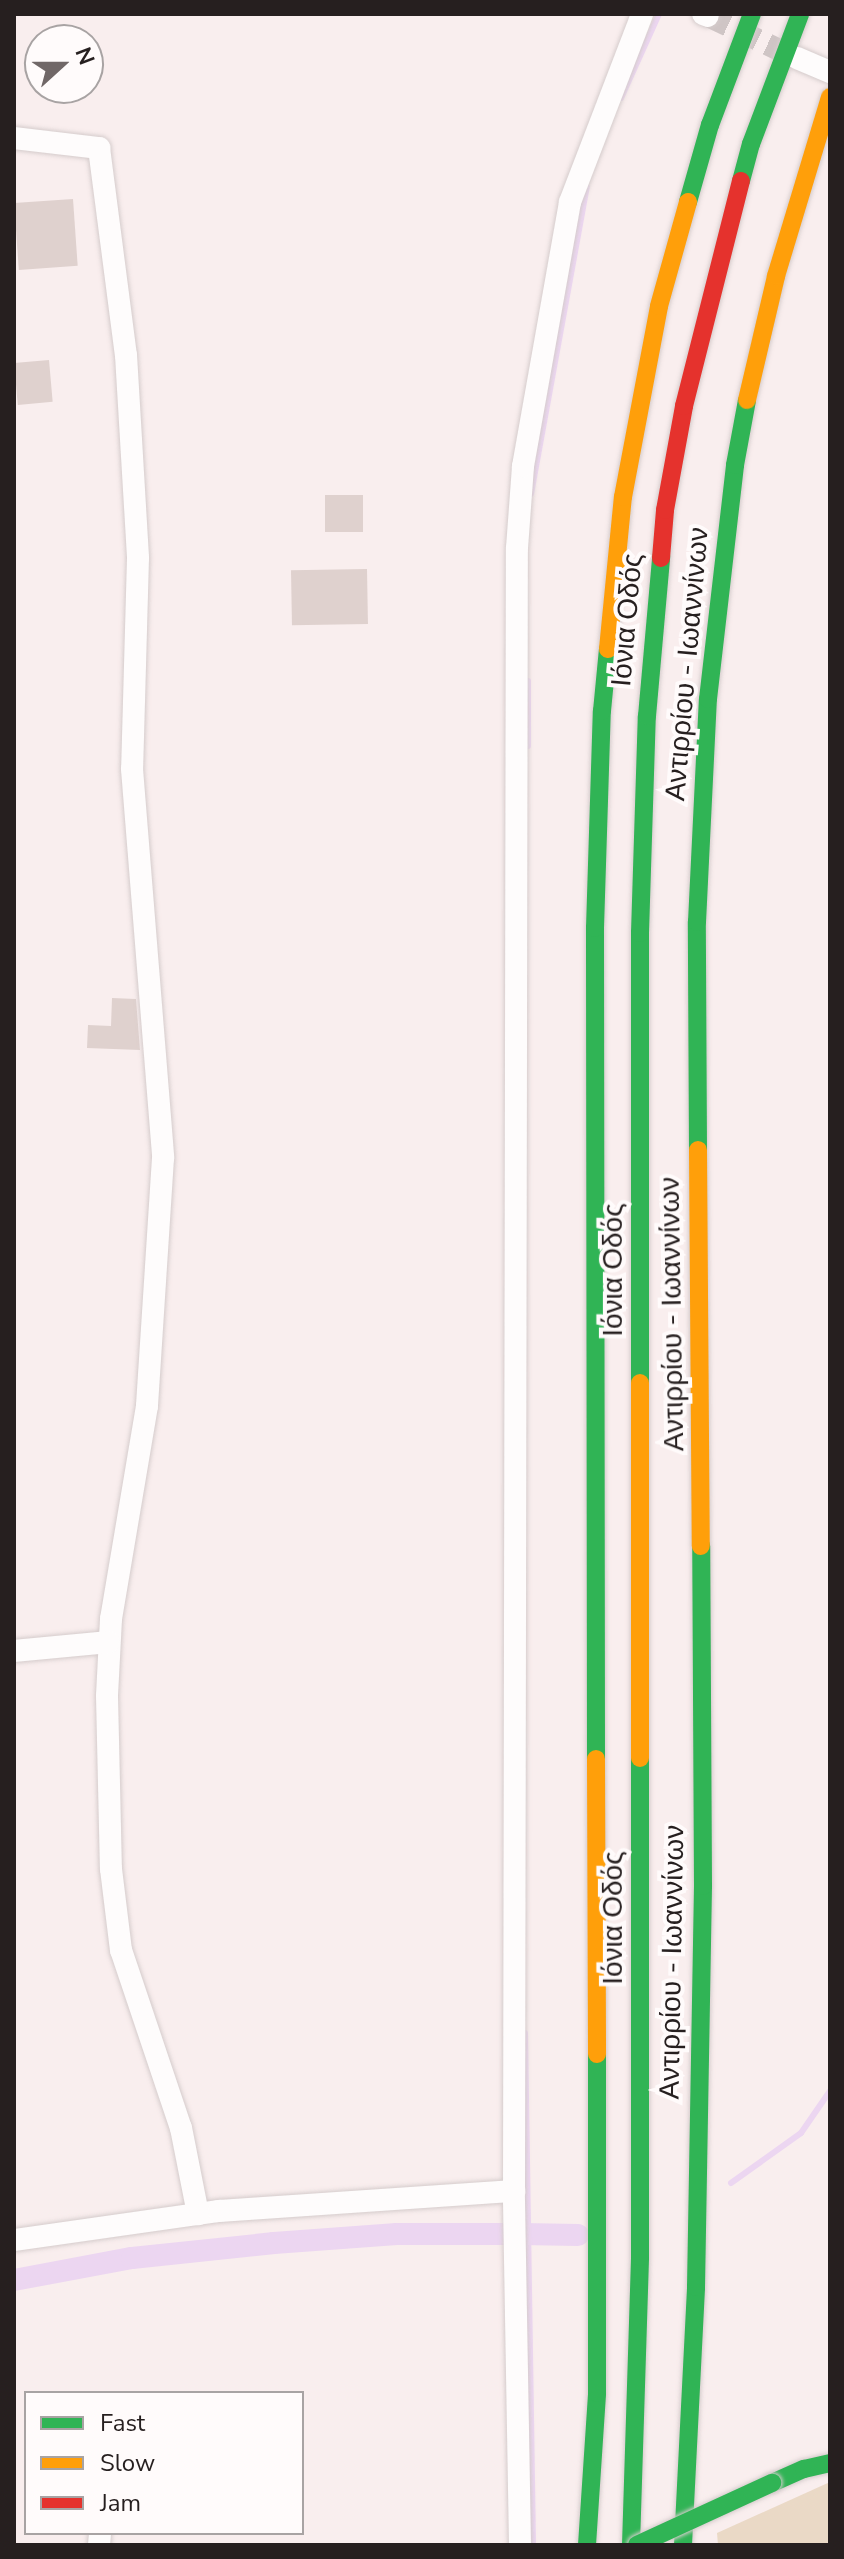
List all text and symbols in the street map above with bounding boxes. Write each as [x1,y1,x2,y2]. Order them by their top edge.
north arrow [24,24,104,104]
text: N [68,43,101,69]
street label: Αντιρρίου - Ιωαννίνων [658,526,716,802]
street label: Ιόνια Οδός [604,552,650,688]
street label: Αντιρρίου - Ιωαννίνων [653,1176,691,1452]
street label: Ιόνια Οδός [596,1203,630,1337]
street label: Αντιρρίου - Ιωαννίνων [653,1824,691,2100]
street label: Ιόνια Οδός [596,1851,630,1985]
legend [24,2391,304,2535]
text: Fast [100,2407,145,2439]
text: Slow [100,2447,155,2479]
text: Jam [100,2487,141,2519]

